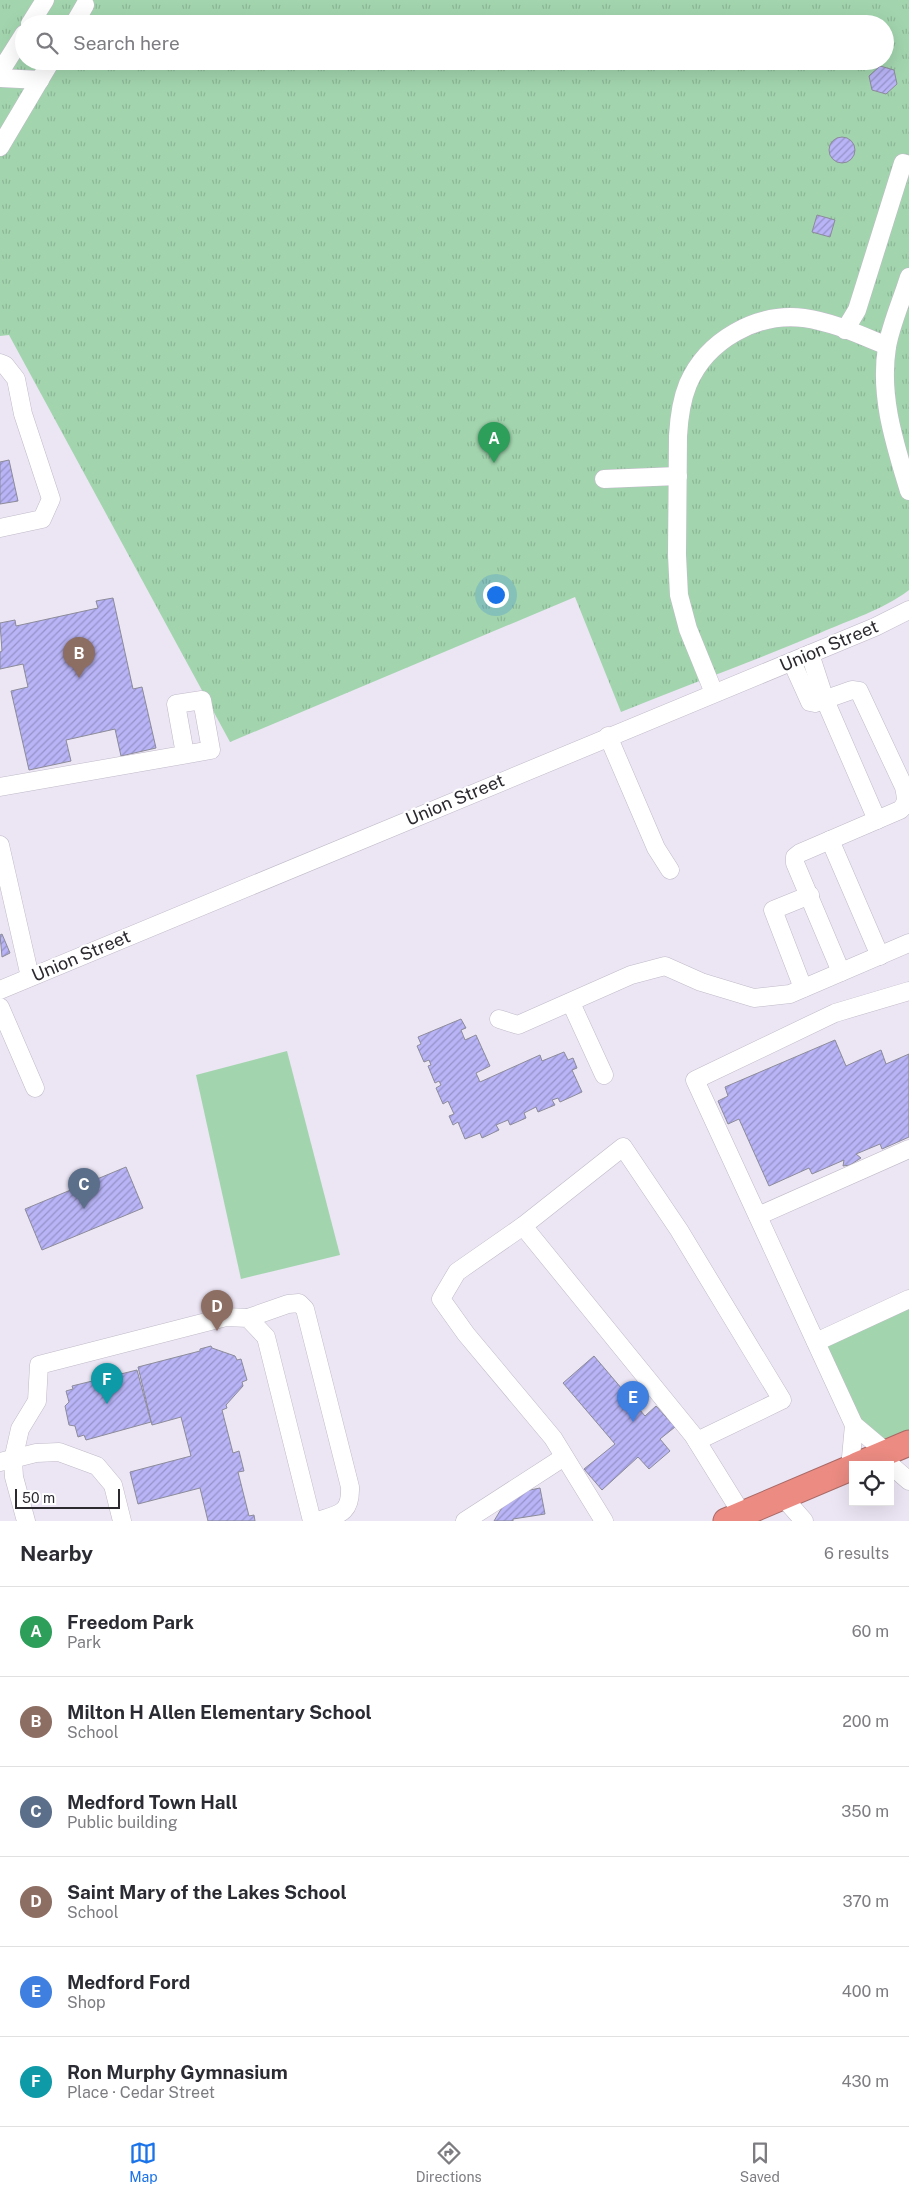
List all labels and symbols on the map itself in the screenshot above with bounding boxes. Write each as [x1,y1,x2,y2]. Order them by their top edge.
pin: A [478,422,510,463]
your location [483,582,509,608]
street label: Union Street [776,615,881,676]
pin: B [63,637,95,678]
street label: Union Street [402,769,507,830]
street label: Union Street [28,925,133,986]
pin: C [68,1168,100,1209]
pin: D [201,1290,233,1331]
pin: F [91,1363,123,1404]
pin: E [617,1381,649,1422]
scale bar [15,1486,120,1509]

